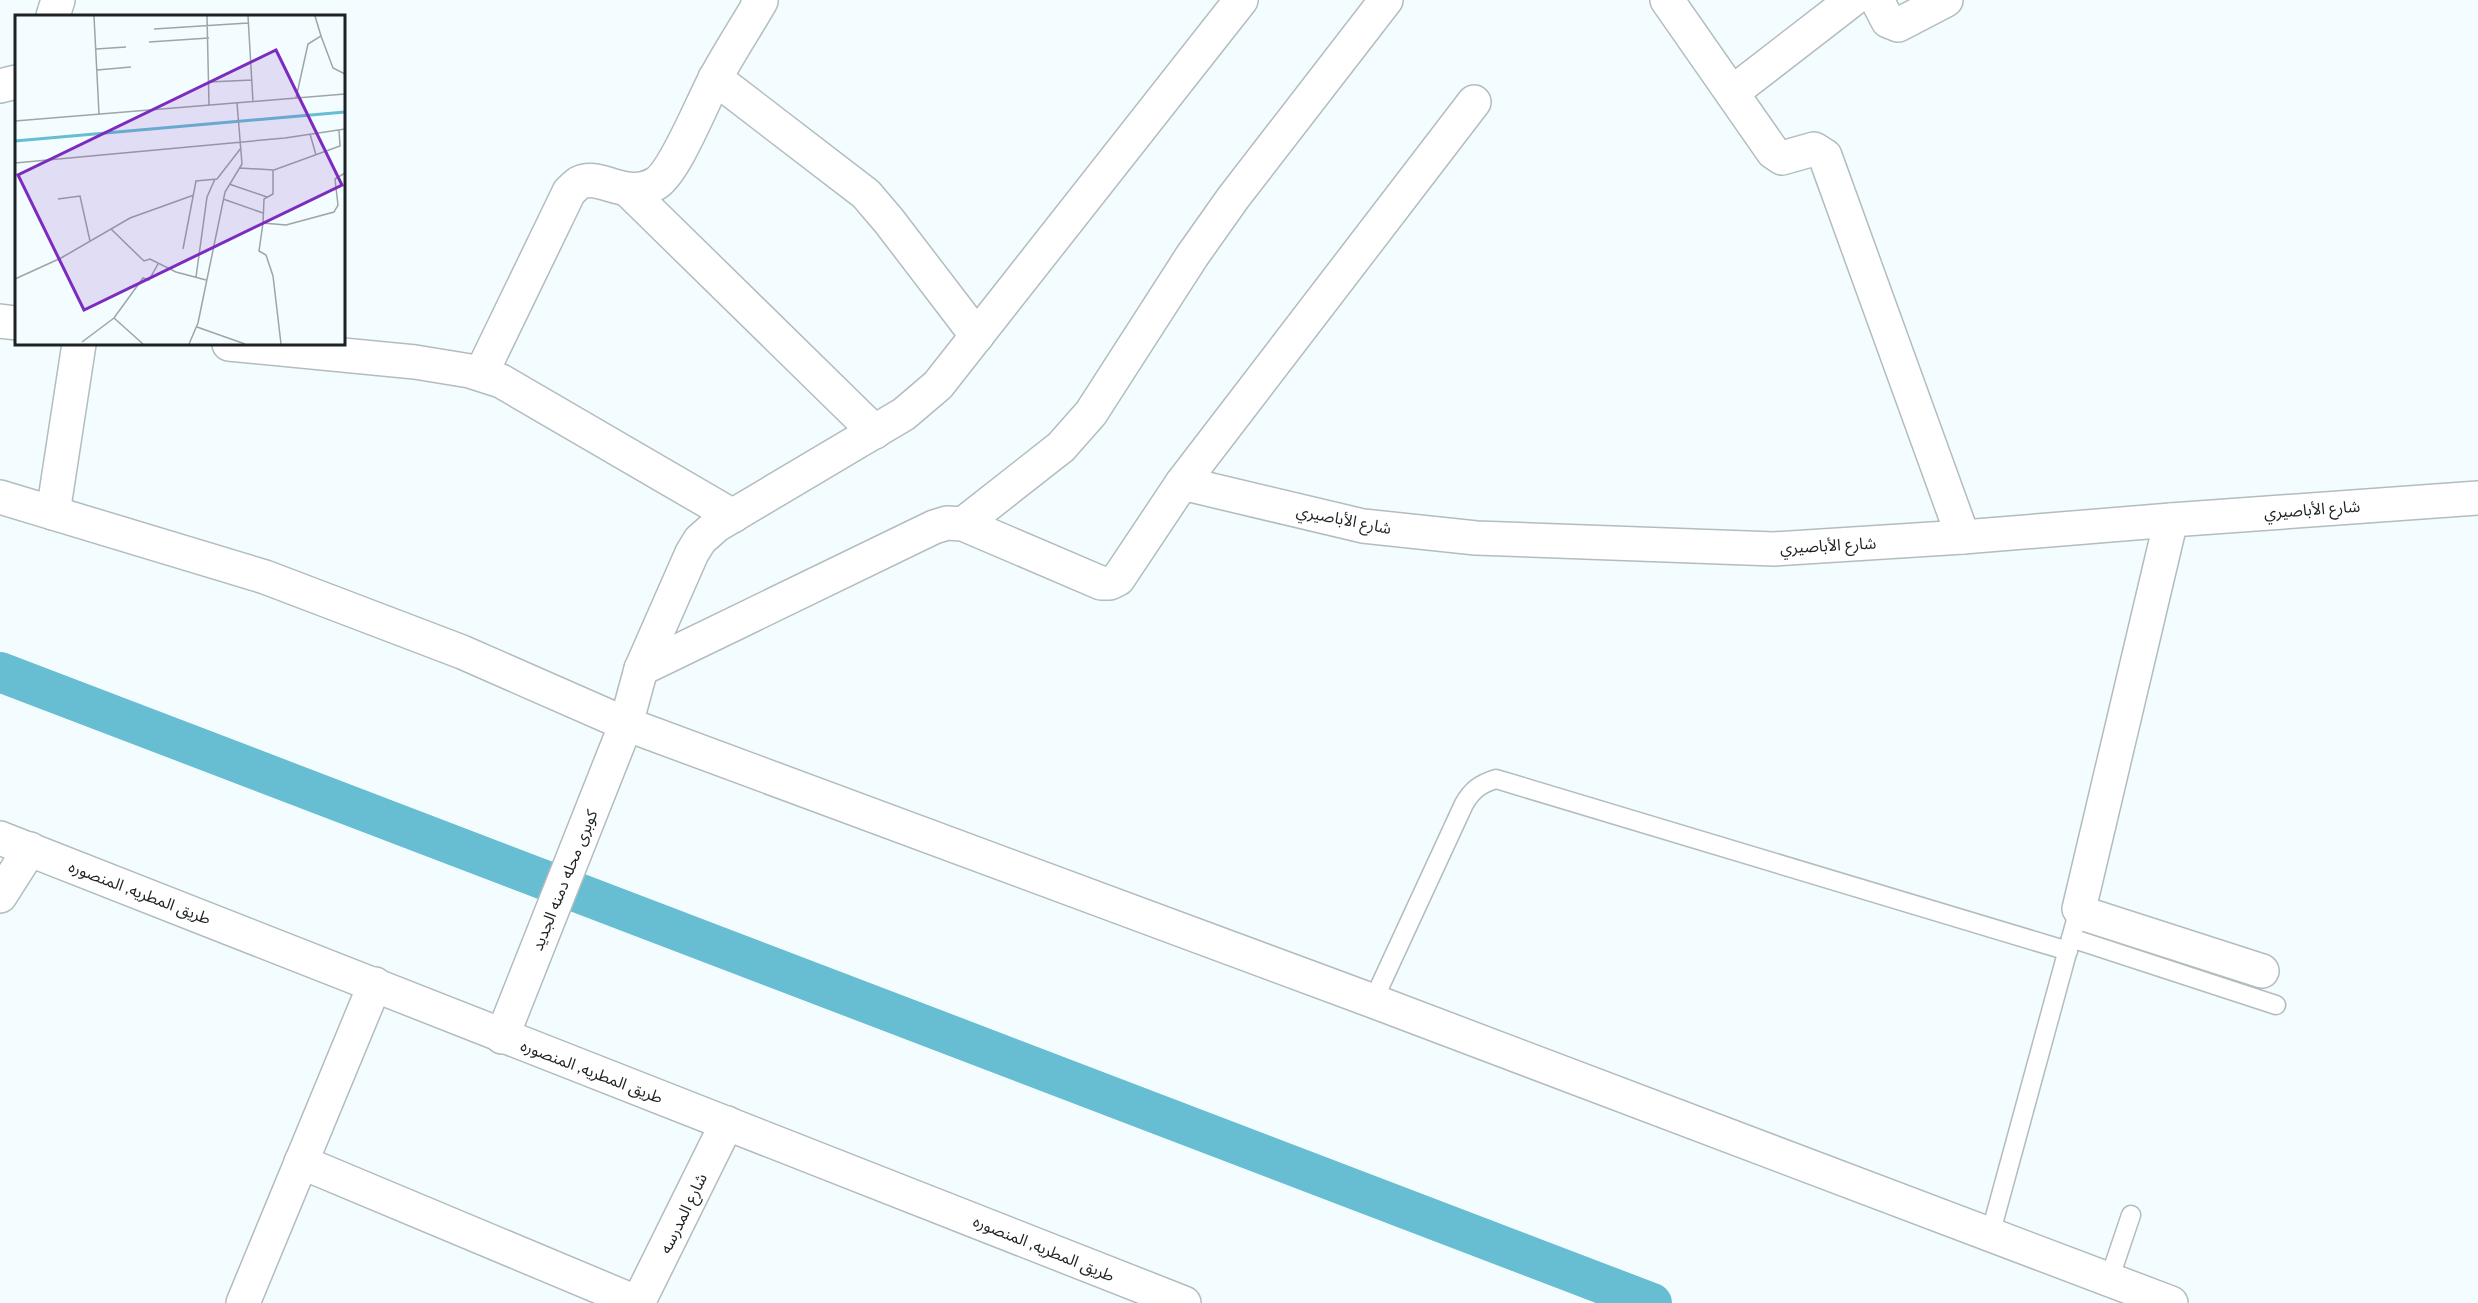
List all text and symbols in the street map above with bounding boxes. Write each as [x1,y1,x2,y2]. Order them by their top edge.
inset map [15,15,345,345]
street label: شارع الأباصيري [2263,496,2361,525]
street label: شارع الأباصيري [1294,500,1393,541]
street label: شارع الأباصيري [1779,532,1877,561]
street label: كوبرى محله دمنه الجديد [527,806,602,953]
street label: طريق المطريه, المنصوره [66,856,214,929]
street label: طريق المطريه, المنصوره [518,1035,666,1108]
street label: شارع المدرسه [655,1170,714,1258]
street label: طريق المطريه, المنصوره [970,1211,1118,1286]

